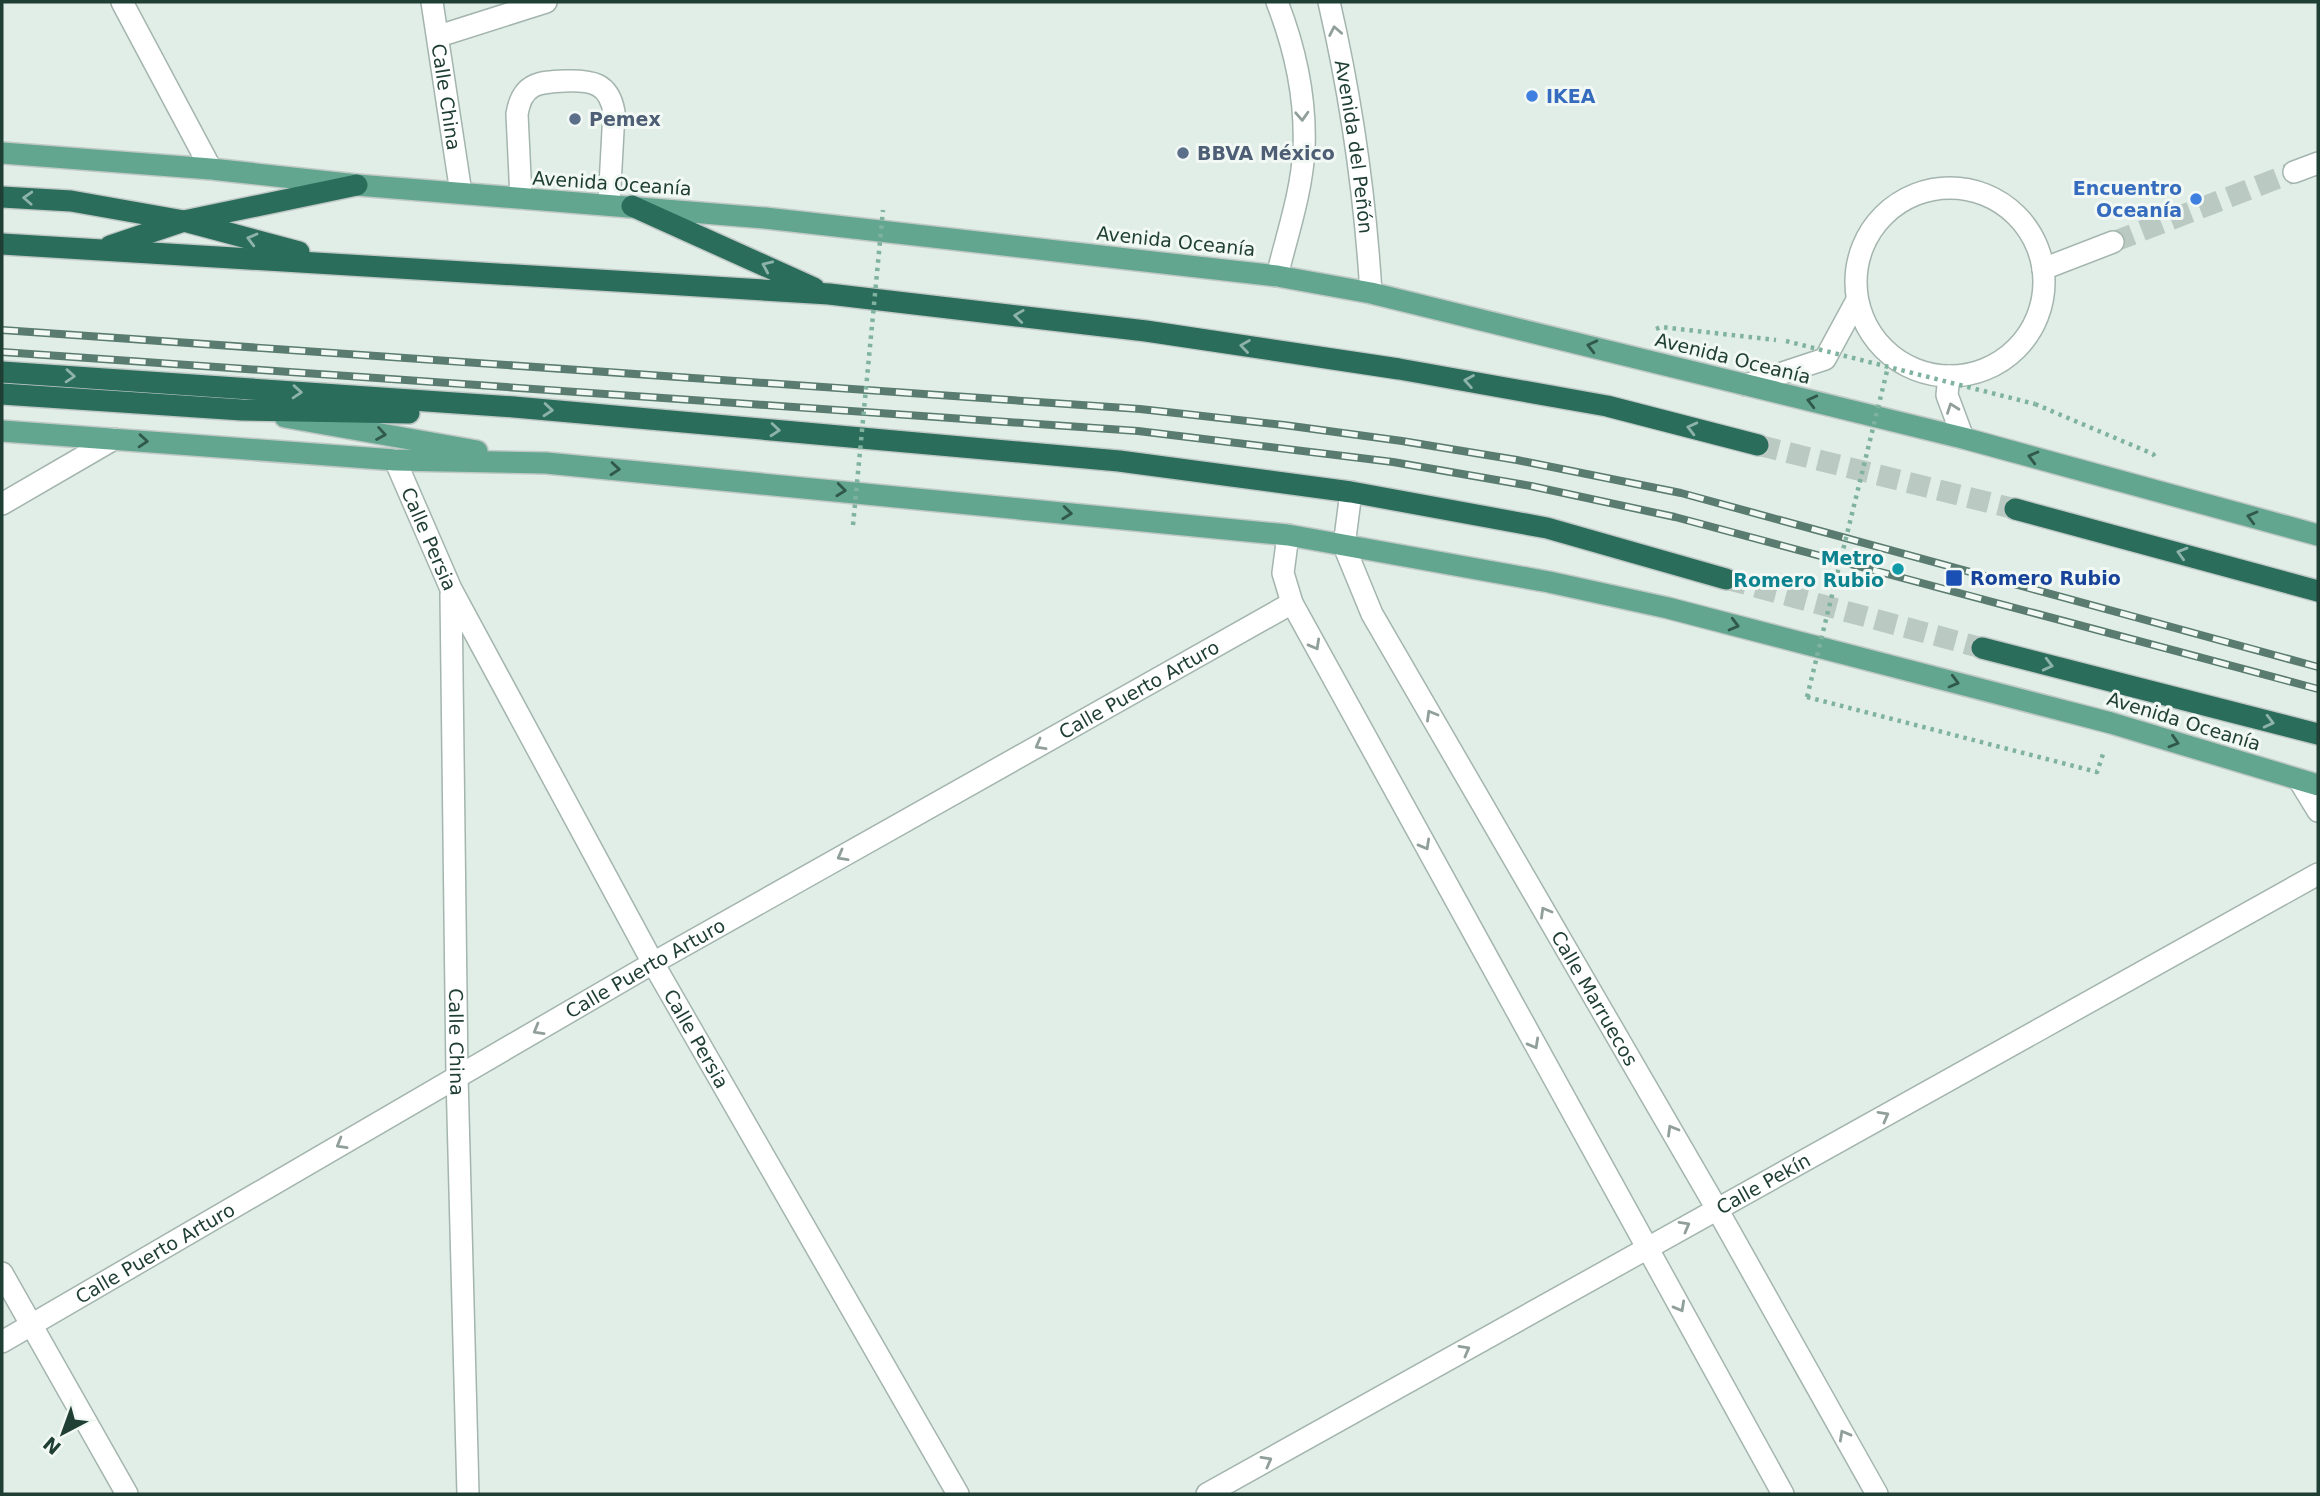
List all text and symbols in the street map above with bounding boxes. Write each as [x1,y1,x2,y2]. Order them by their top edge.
one-way arrow [1328,25,1343,37]
street label: Calle China [427,42,465,152]
street label: Avenida del Peñón [1331,58,1377,235]
place label: IKEA [1546,85,1596,107]
marker: IKEA [1524,88,1540,104]
place label: Pemex [589,108,661,130]
one-way arrow [1295,110,1310,121]
marker: Pemex [567,111,583,127]
place label: BBVA México [1197,142,1335,164]
marker: BBVA México [1175,145,1191,161]
street label: Avenida Oceanía [532,166,692,200]
place label: Encuentro Oceanía [2073,177,2182,221]
one-way arrow [23,191,34,206]
marker: Encuentro Oceanía [2188,191,2204,207]
street label: Avenida Oceanía [1095,222,1257,260]
one-way arrow [246,233,258,247]
one-way arrow [762,260,774,274]
one-way arrow [1013,309,1025,324]
street label: Avenida Oceanía [1653,328,1813,388]
one-way arrow [1239,339,1251,354]
one-way arrow [1586,340,1598,355]
one-way arrow [65,369,76,384]
one-way arrow [1463,375,1475,390]
one-way arrow [292,384,303,399]
one-way arrow [1807,395,1819,409]
one-way arrow [543,402,554,417]
one-way arrow [1946,402,1960,414]
one-way arrow [770,422,781,437]
one-way arrow [1686,422,1698,436]
one-way arrow [375,426,387,441]
one-way arrow [138,434,149,449]
one-way arrow [2027,451,2039,465]
one-way arrow [609,461,620,476]
one-way arrow [835,483,847,498]
street label: Calle Persia [397,484,461,594]
one-way arrow [1062,505,1073,520]
one-way arrow [2247,511,2259,525]
place label: Metro Romero Rubio [1733,547,1884,591]
one-way arrow [2176,547,2188,562]
marker: Metro Romero Rubio [1890,561,1906,577]
place label: Romero Rubio [1970,567,2121,589]
marker: Romero Rubio [1944,568,1964,588]
one-way arrow [1728,617,1740,631]
street label: Calle Puerto Arturo [1055,635,1223,743]
one-way arrow [1307,638,1320,651]
one-way arrow [2042,657,2054,671]
one-way arrow [1948,674,1960,688]
street label: Avenida Oceanía [2104,687,2264,755]
one-way arrow [1426,710,1439,723]
one-way arrow [2263,713,2275,728]
one-way arrow [2167,733,2179,748]
one-way arrow [1035,737,1047,750]
one-way arrow [1417,837,1430,850]
one-way arrow [837,848,849,861]
one-way arrow [1540,906,1553,919]
street label: Calle Puerto Arturo [561,914,729,1023]
street label: Calle Marruecos [1547,927,1642,1070]
street label: Calle Persia [659,985,734,1092]
street label: Calle China [445,988,469,1096]
one-way arrow [532,1021,545,1034]
one-way arrow [1526,1037,1540,1049]
one-way arrow [1877,1111,1889,1124]
one-way arrow [1667,1124,1680,1137]
one-way arrow [336,1136,349,1149]
street label: Calle Pekín [1712,1149,1814,1219]
street label: Calle Puerto Arturo [71,1198,238,1308]
one-way arrow [1678,1221,1691,1234]
one-way arrow [1672,1300,1685,1313]
one-way arrow [1458,1345,1471,1358]
north arrow [28,1398,98,1468]
one-way arrow [1838,1429,1852,1442]
text: N [39,1432,65,1459]
one-way arrow [1260,1456,1272,1469]

